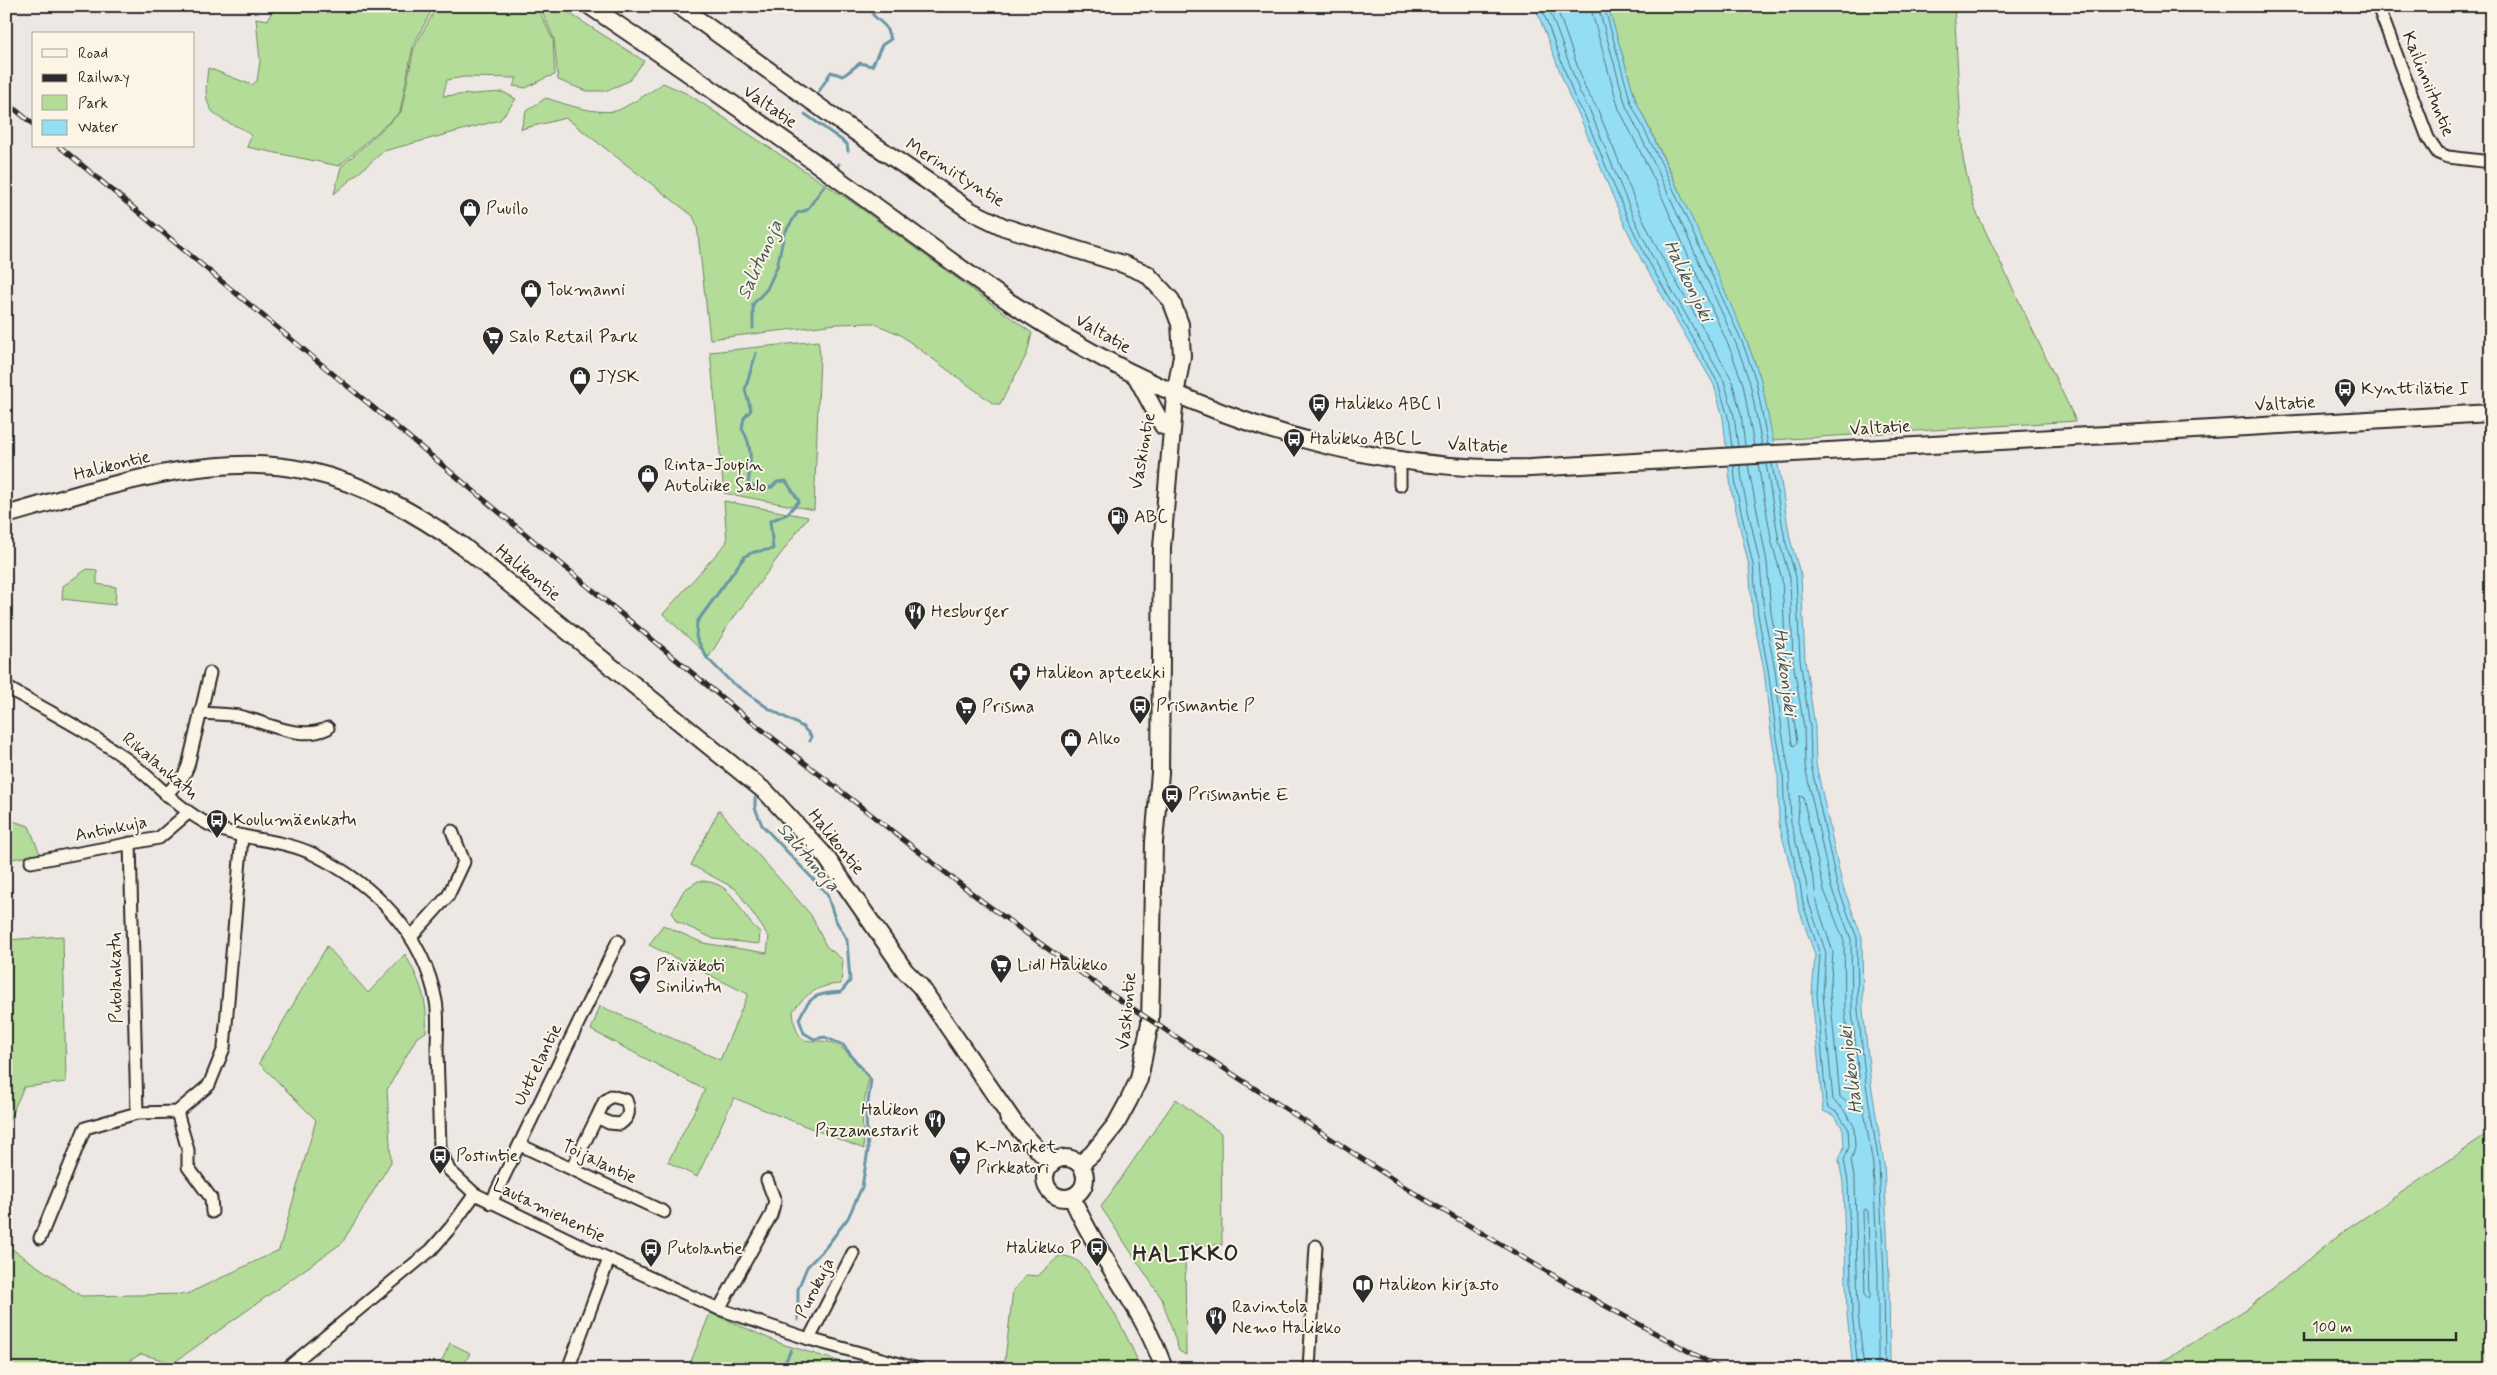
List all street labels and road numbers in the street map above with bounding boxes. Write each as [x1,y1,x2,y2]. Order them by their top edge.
street label: Kailinniituntie [2396,28,2460,140]
street label: Valtatie [738,80,802,134]
street label: Meriniityntie [901,133,1009,213]
street label: Valtatie [1071,308,1136,360]
street label: Valtatie [2254,390,2316,418]
street label: Vaskiontie [1124,410,1162,491]
street label: Valtatie [1849,414,1911,442]
street label: Valtatie [1447,432,1509,460]
street label: Halikontie [71,445,153,487]
street label: Halikontie [490,539,566,607]
street label: Rikalankatu [117,727,203,805]
street label: Halikontie [802,804,870,880]
street label: Antinkuja [73,810,149,848]
street label: Putolankatu [103,932,129,1024]
street label: Vaskiontie [1112,971,1142,1051]
street label: Uuttelantie [508,1020,568,1110]
street label: Toijalantie [557,1134,641,1190]
street label: Lautamiehentie [488,1173,610,1249]
street label: Purokuja [790,1254,840,1322]

